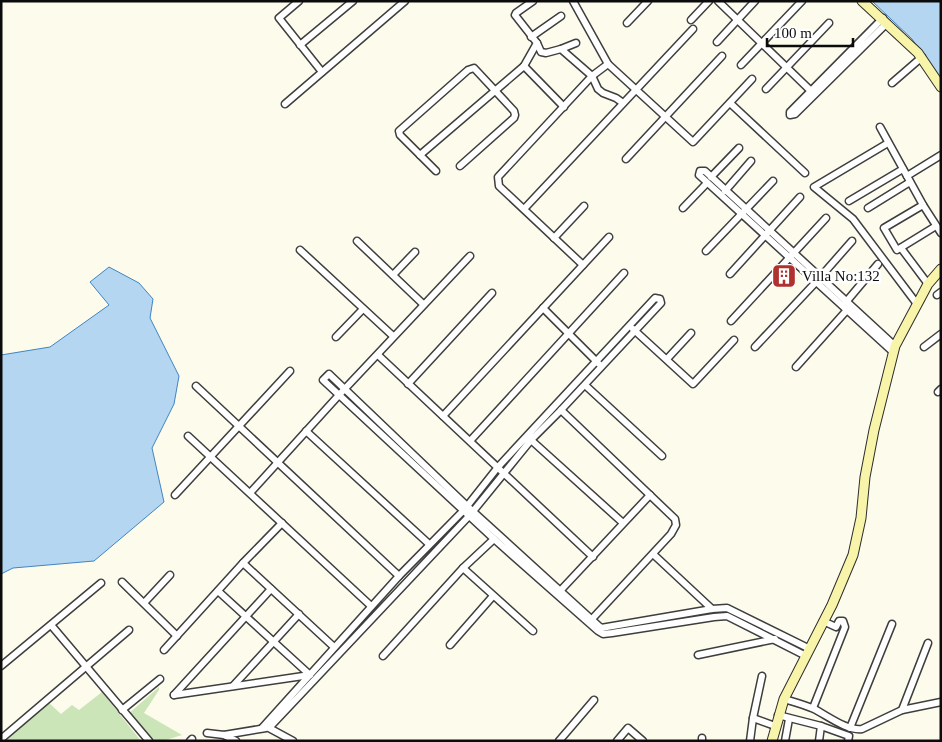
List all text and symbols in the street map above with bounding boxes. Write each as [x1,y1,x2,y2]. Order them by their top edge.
scale bar [767,15,853,47]
text: 100 m [774,25,812,41]
building icon: Villa No:132 [771,263,797,289]
place label: Villa No:132 [802,268,880,284]

